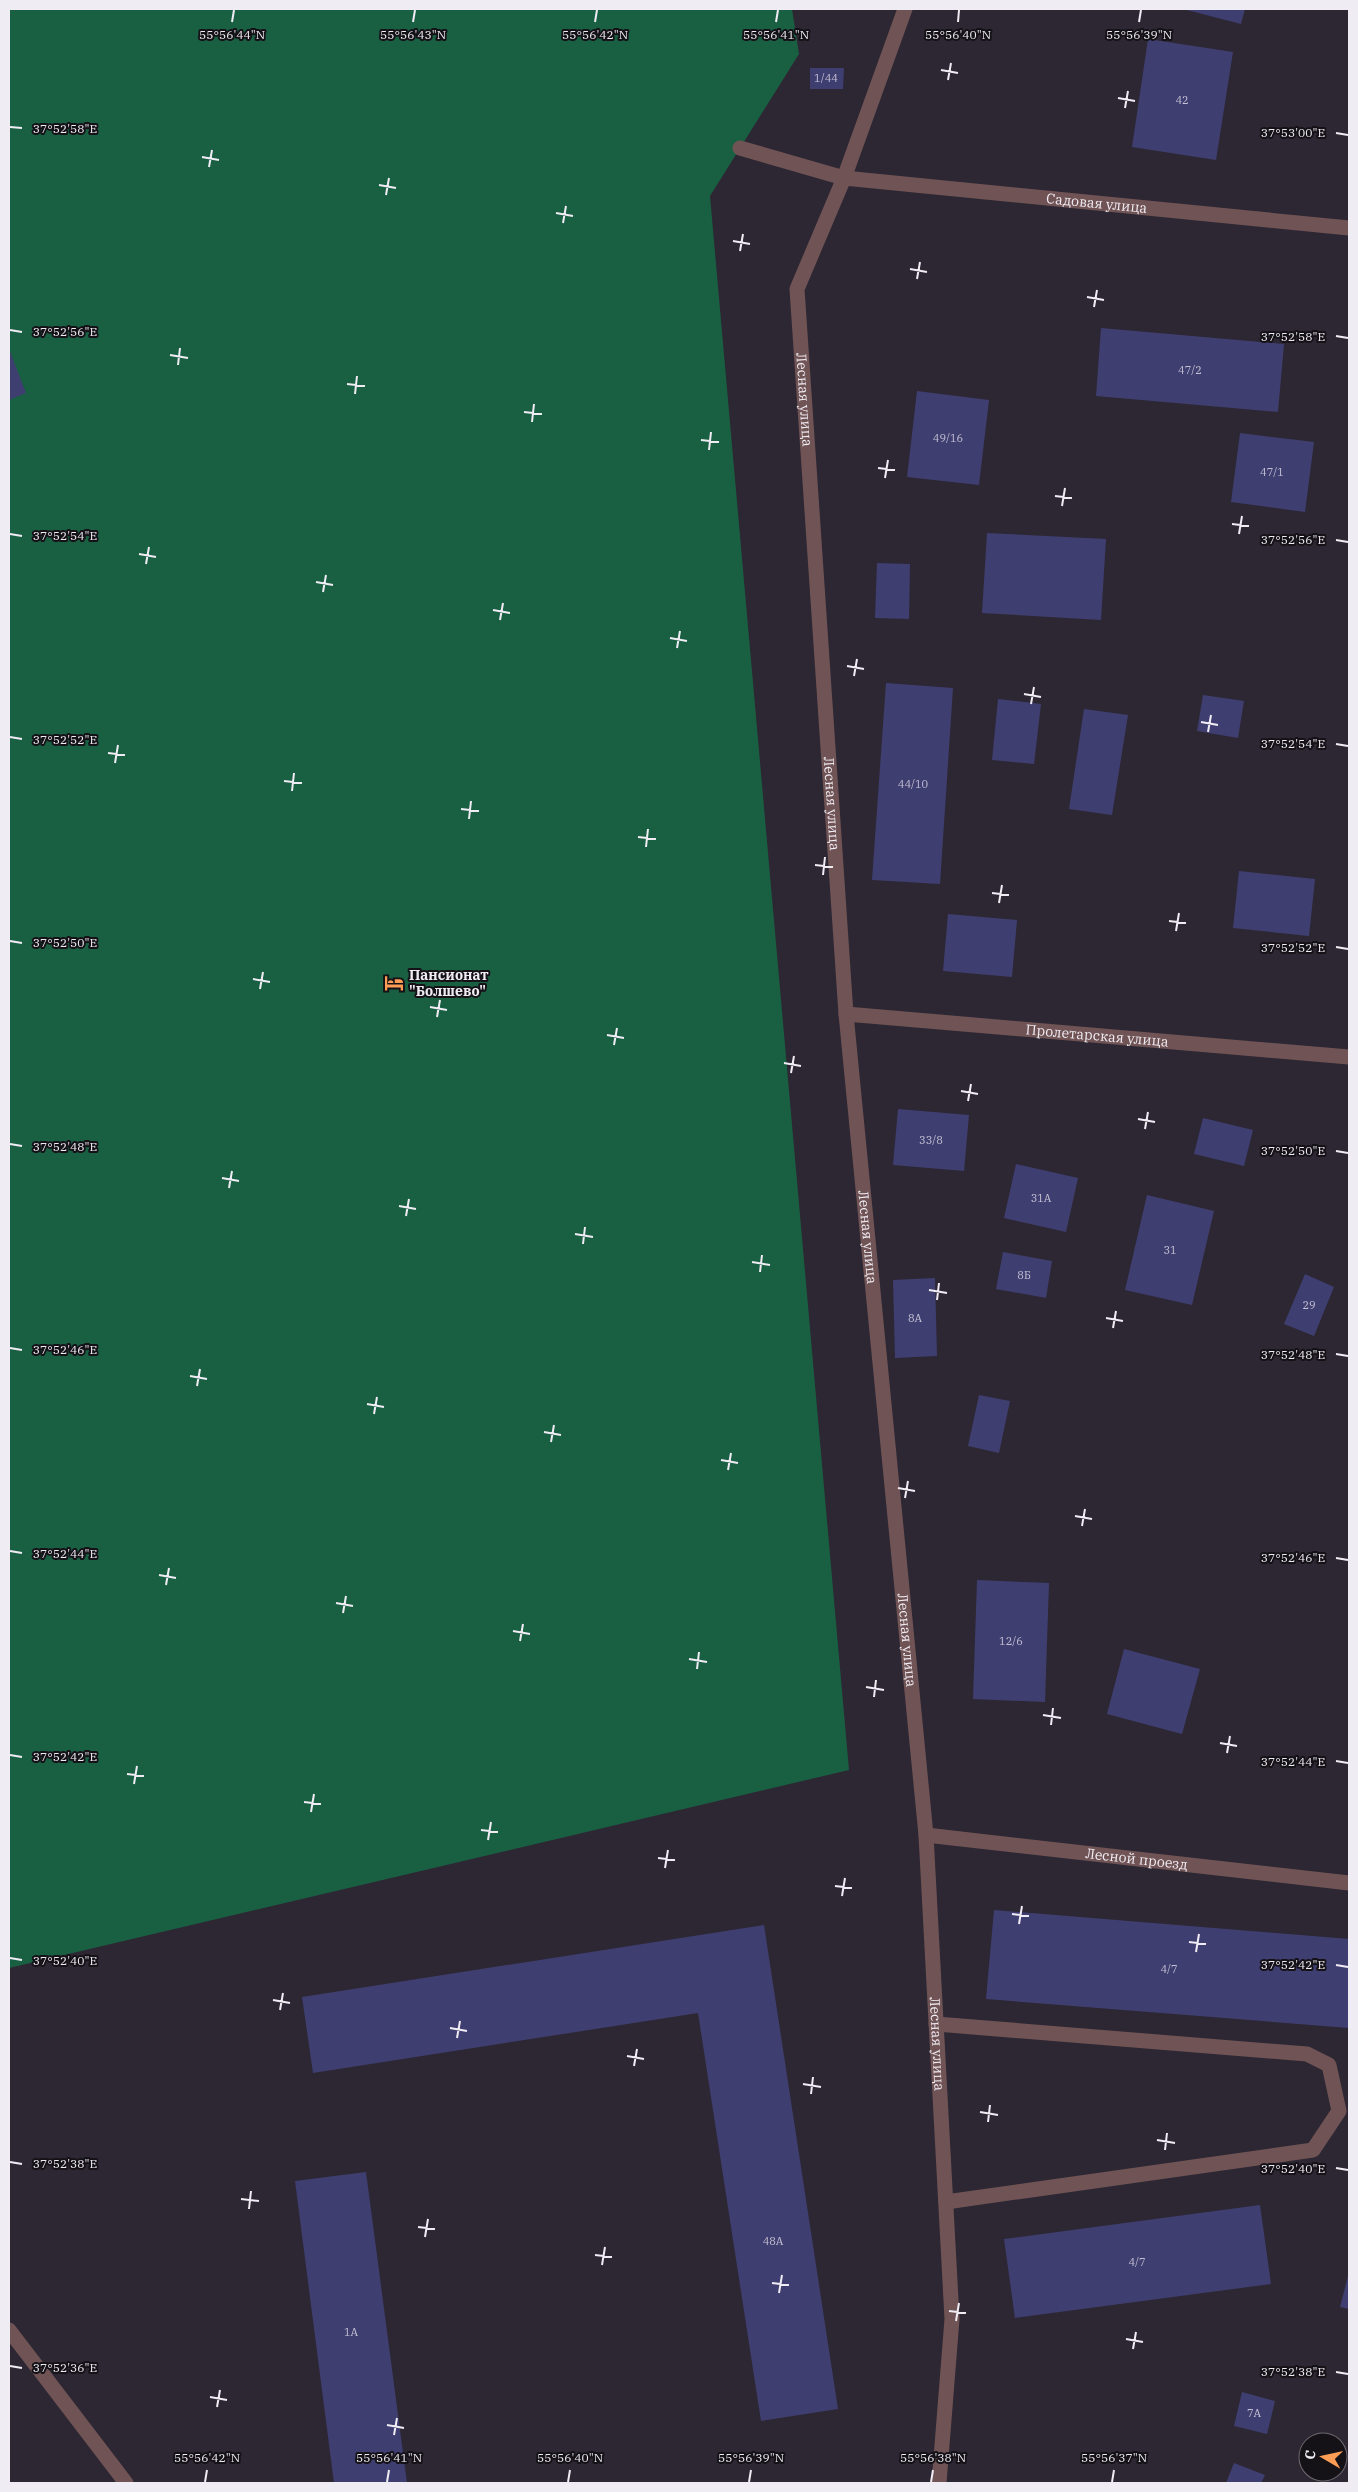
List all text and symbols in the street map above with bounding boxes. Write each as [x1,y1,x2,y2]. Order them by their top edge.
text: 55°56'44"N [199,27,265,42]
text: 55°56'43"N [380,27,446,42]
text: 55°56'42"N [562,27,628,42]
text: 55°56'41"N [743,27,809,42]
text: 55°56'40"N [925,27,991,42]
text: 55°56'39"N [1106,27,1172,42]
house number: 1/44 [814,71,838,85]
house number: 42 [1175,93,1189,107]
text: 37°52'58"E [33,121,97,136]
text: 37°53'00"E [1261,125,1325,140]
street label: Садовая улица [1045,189,1148,217]
text: 37°52'56"E [33,324,97,339]
text: 37°52'58"E [1261,329,1325,344]
street label: Лесная улица [792,352,817,447]
house number: 47/2 [1178,363,1202,377]
house number: 49/16 [933,431,963,445]
house number: 47/1 [1260,465,1284,479]
text: 37°52'54"E [33,528,97,543]
text: 37°52'56"E [1261,532,1325,547]
text: 37°52'52"E [33,732,97,747]
text: 37°52'54"E [1261,736,1325,751]
street label: Лесная улица [820,756,844,852]
house number: 44/10 [898,777,929,791]
text: 37°52'50"E [33,935,97,950]
text: 37°52'52"E [1261,940,1325,955]
place label: Пансионат "Болшево" [409,966,489,1000]
hotel icon: Пансионат "Болшево" [383,972,405,994]
street label: Пролетарская улица [1025,1020,1170,1051]
house number: 33/8 [919,1133,943,1147]
text: 37°52'48"E [33,1139,97,1154]
text: 37°52'50"E [1261,1143,1325,1158]
street label: Лесная улица [854,1189,881,1285]
house number: 31А [1031,1191,1052,1205]
house number: 31 [1163,1243,1177,1257]
house number: 8Б [1017,1268,1031,1282]
house number: 29 [1302,1298,1316,1312]
house number: 8А [908,1311,923,1325]
text: 37°52'46"E [33,1342,97,1357]
text: 37°52'48"E [1261,1347,1325,1362]
text: 37°52'44"E [33,1546,97,1561]
text: 37°52'46"E [1261,1550,1325,1565]
street label: Лесная улица [893,1592,921,1688]
house number: 12/6 [999,1634,1023,1648]
text: 37°52'42"E [33,1749,97,1764]
text: 37°52'44"E [1261,1754,1325,1769]
street label: Лесной проезд [1084,1844,1189,1874]
text: 37°52'40"E [33,1953,97,1968]
text: 37°52'42"E [1261,1957,1325,1972]
house number: 4/7 [1160,1962,1178,1976]
street label: Лесная улица [926,1996,949,2092]
text: 37°52'38"E [33,2156,97,2171]
text: 37°52'40"E [1261,2161,1325,2176]
house number: 48А [763,2234,784,2248]
house number: 4/7 [1128,2255,1146,2269]
house number: 1А [344,2325,359,2339]
text: 37°52'36"E [33,2360,97,2375]
text: 37°52'38"E [1261,2364,1325,2379]
house number: 7А [1247,2406,1262,2420]
north arrow [1298,2432,1348,2482]
text: С [1301,2449,1320,2461]
text: 55°56'42"N [174,2450,240,2465]
text: 55°56'41"N [356,2450,422,2465]
text: 55°56'40"N [537,2450,603,2465]
text: 55°56'39"N [718,2450,784,2465]
text: 55°56'38"N [900,2450,966,2465]
text: 55°56'37"N [1081,2450,1147,2465]

